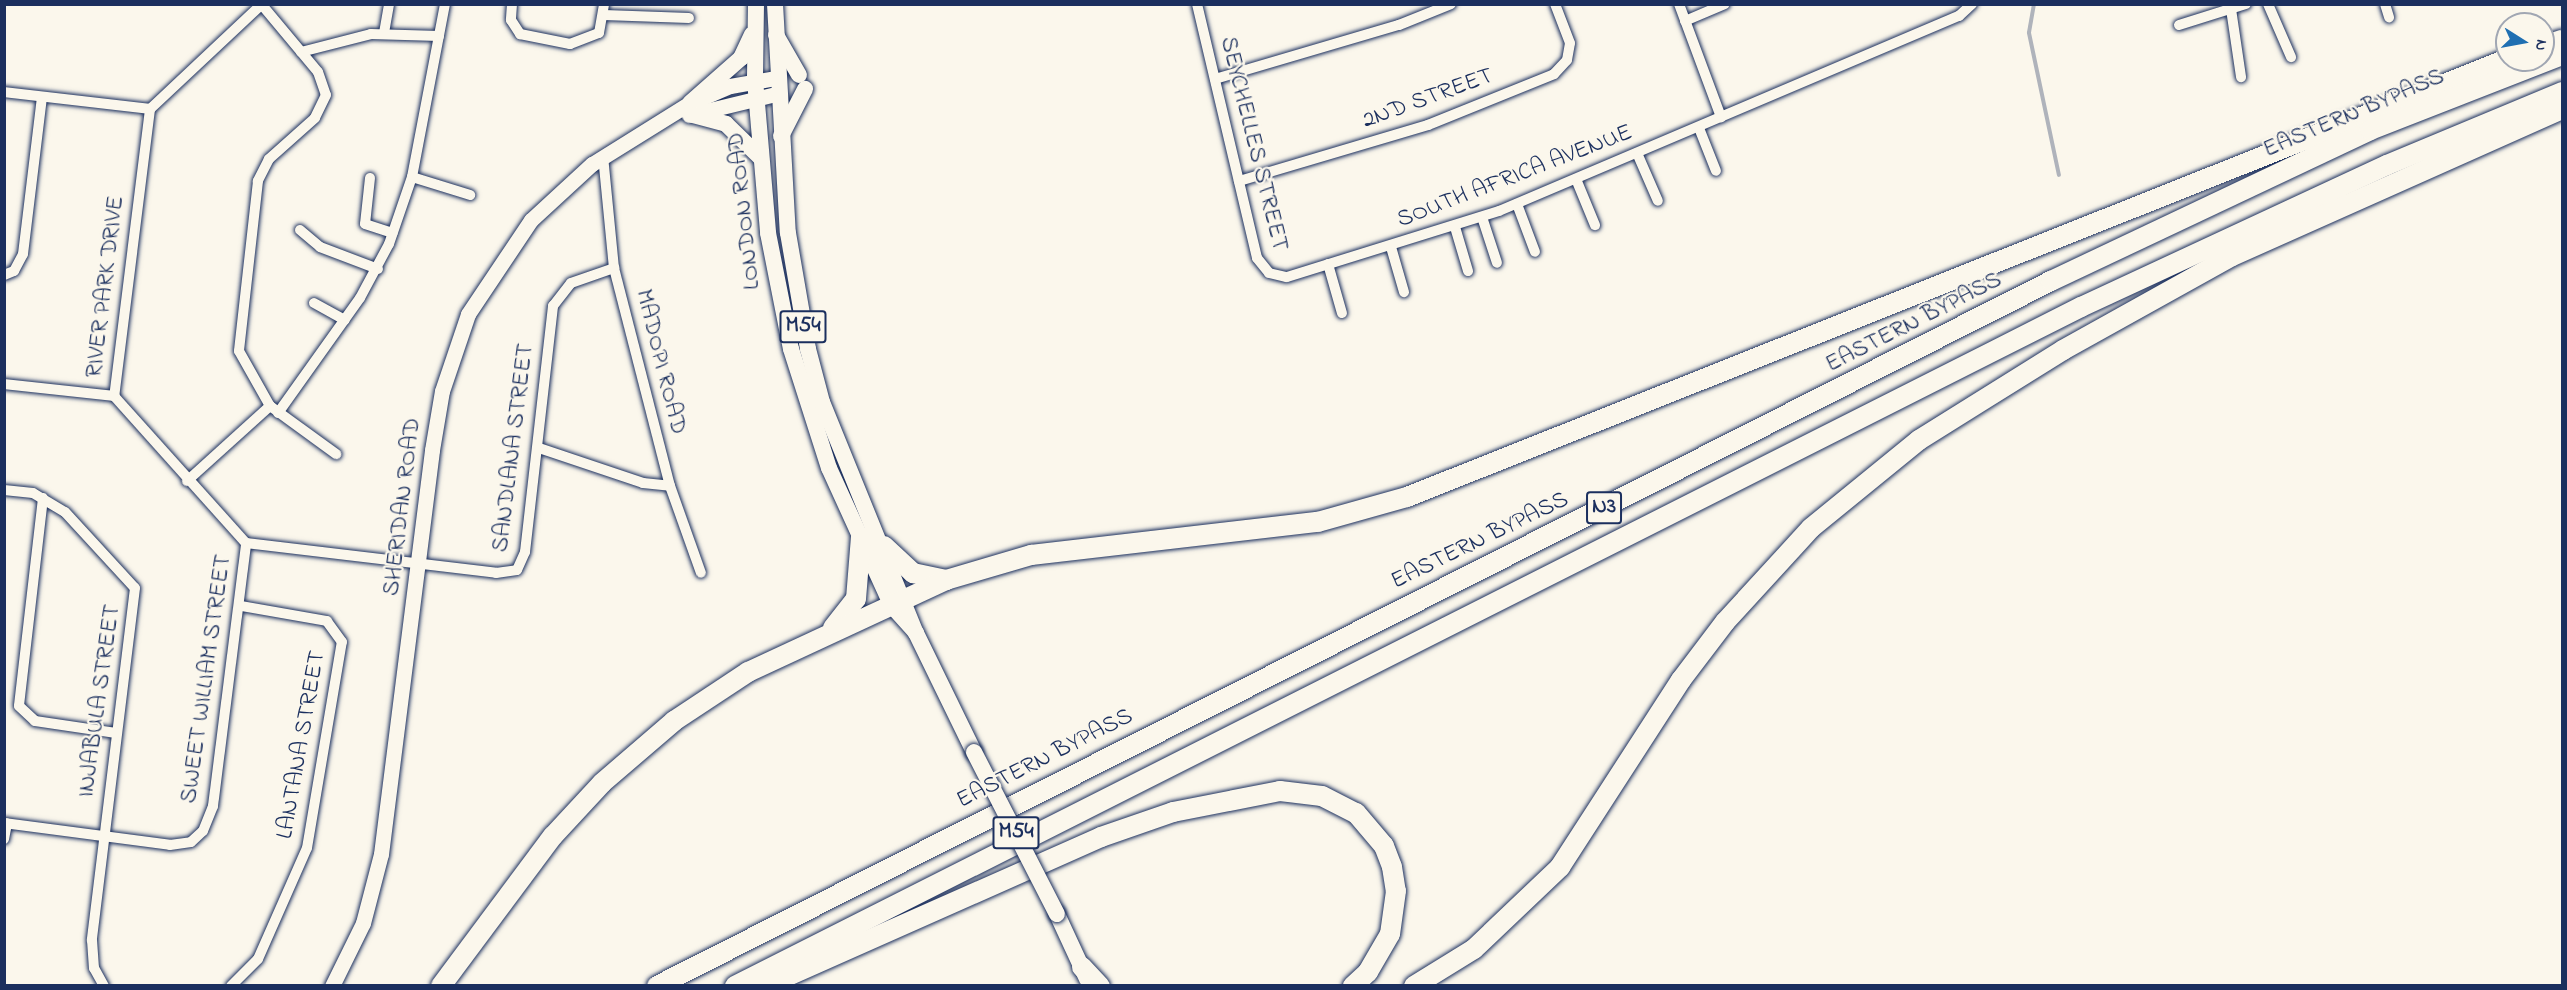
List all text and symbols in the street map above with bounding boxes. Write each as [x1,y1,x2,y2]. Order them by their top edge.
north arrow [2495,12,2555,72]
street label: SEYCHELLES STREET [1212,34,1294,254]
text: N [2528,37,2554,53]
street label: 2ND STREET [1359,62,1497,136]
street label: EASTERN BYPASS [2259,63,2449,165]
street label: SOUTH AFRICA AVENUE [1393,119,1637,235]
street label: LONDON ROAD [722,131,768,291]
street label: RIVER PARK DRIVE [81,194,131,380]
street label: EASTERN BYPASS [1821,266,2007,380]
street label: MADOPI ROAD [628,286,692,438]
road number: M54 [779,308,827,346]
street label: SANDLANA STREET [487,342,541,554]
street label: SHERIDAN ROAD [378,416,428,598]
street label: EASTERN BYPASS [1387,486,1573,596]
road number: N3 [1586,489,1622,527]
street label: SWEET WILLIAM STREET [175,553,239,805]
street label: INJABULA STREET [72,603,128,799]
street label: LANTANA STREET [271,649,333,841]
street label: EASTERN BYPASS [952,702,1138,816]
road number: M54 [992,814,1040,852]

